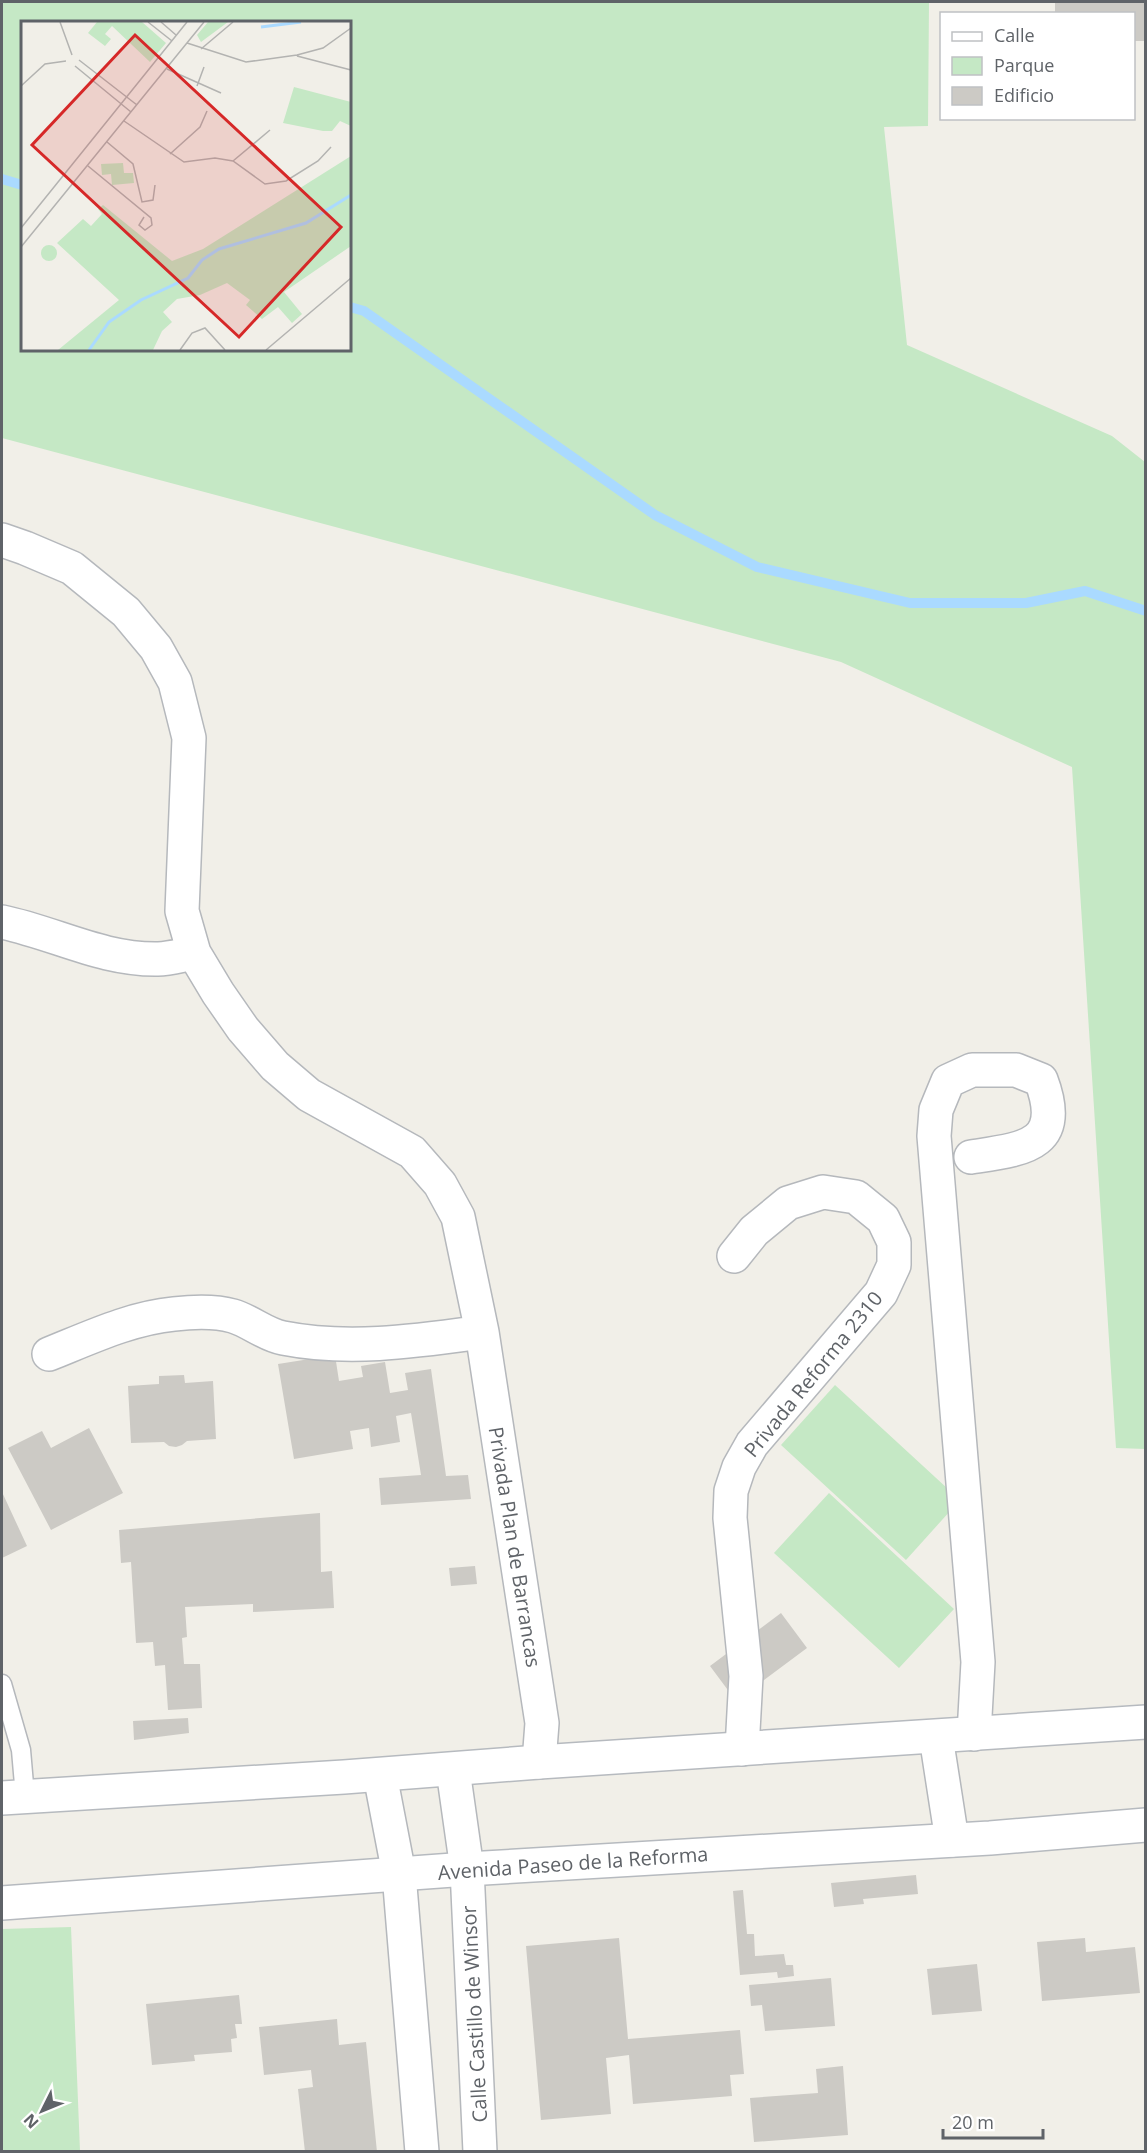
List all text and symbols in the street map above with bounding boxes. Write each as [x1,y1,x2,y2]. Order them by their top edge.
legend [940,12,1135,120]
inset map [21,21,351,351]
text: Calle [994,23,1035,47]
text: Parque [994,53,1054,77]
text: Edificio [994,83,1054,107]
street label: Privada Reforma 2310 [738,1285,888,1463]
street label: Privada Plan de Barrancas [483,1425,547,1669]
street label: Avenida Paseo de la Reforma [437,1840,709,1886]
street label: Calle Castillo de Winsor [455,1905,493,2123]
north arrow [12,2081,72,2141]
scale bar [943,2102,1044,2140]
text: N [19,2109,44,2133]
text: 20 m [952,2110,994,2134]

